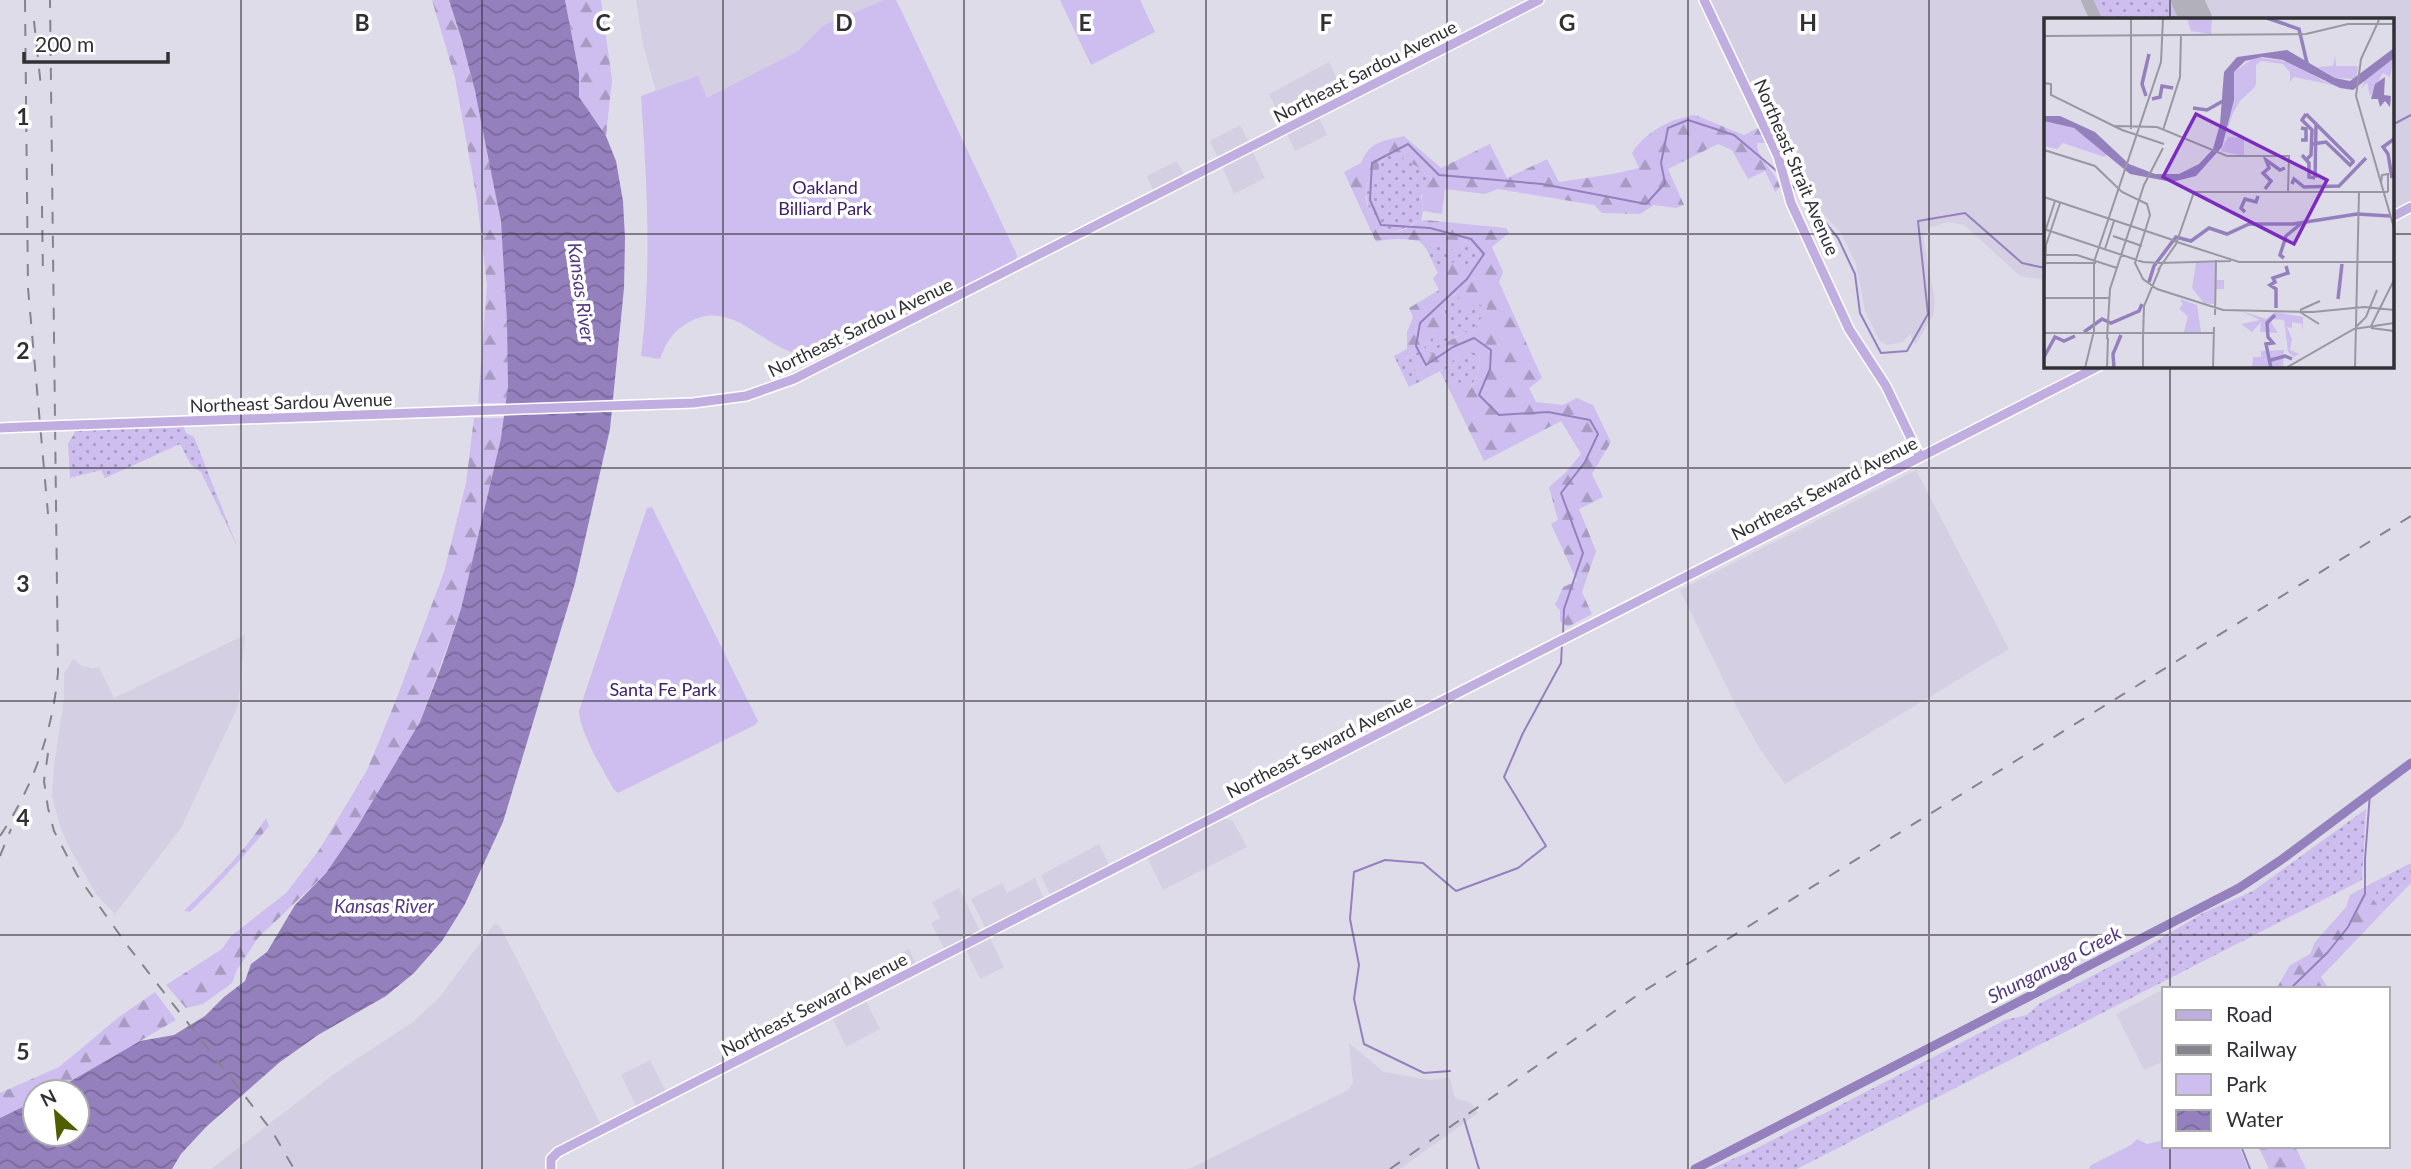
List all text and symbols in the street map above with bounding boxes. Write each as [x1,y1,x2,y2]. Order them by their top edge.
text: B [354,8,370,36]
text: C [595,8,611,36]
text: D [835,8,853,36]
text: E [1078,8,1092,36]
text: F [1319,8,1333,36]
text: G [1559,8,1575,36]
text: H [1799,8,1817,36]
street label: Northeast Sardou Avenue [1270,15,1460,127]
inset map [2044,18,2394,368]
scale bar [24,21,168,65]
text: 200 m [35,31,94,56]
street label: Northeast Strait Avenue [1750,75,1844,259]
text: 1 [16,102,30,130]
park label: Oakland Billiard Park [778,176,873,219]
water label: Kansas River [564,241,600,344]
street label: Northeast Sardou Avenue [764,273,956,381]
text: 2 [16,336,30,364]
street label: Northeast Sardou Avenue [189,387,393,417]
street label: Northeast Seward Avenue [1727,431,1921,545]
text: 3 [16,569,30,597]
park label: Santa Fe Park [609,678,717,700]
street label: Northeast Seward Avenue [1222,689,1416,803]
text: 4 [16,803,30,831]
water label: Kansas River [334,894,435,917]
water label: Shunganuga Creek [1983,920,2125,1008]
street label: Northeast Seward Avenue [717,947,911,1061]
legend [2162,987,2390,1148]
text: Road [2226,1001,2273,1026]
text: Railway [2226,1036,2297,1061]
text: 5 [16,1037,30,1065]
text: Park [2226,1071,2267,1096]
north arrow [21,1078,91,1148]
text: N [36,1084,60,1111]
text: Water [2226,1106,2283,1131]

